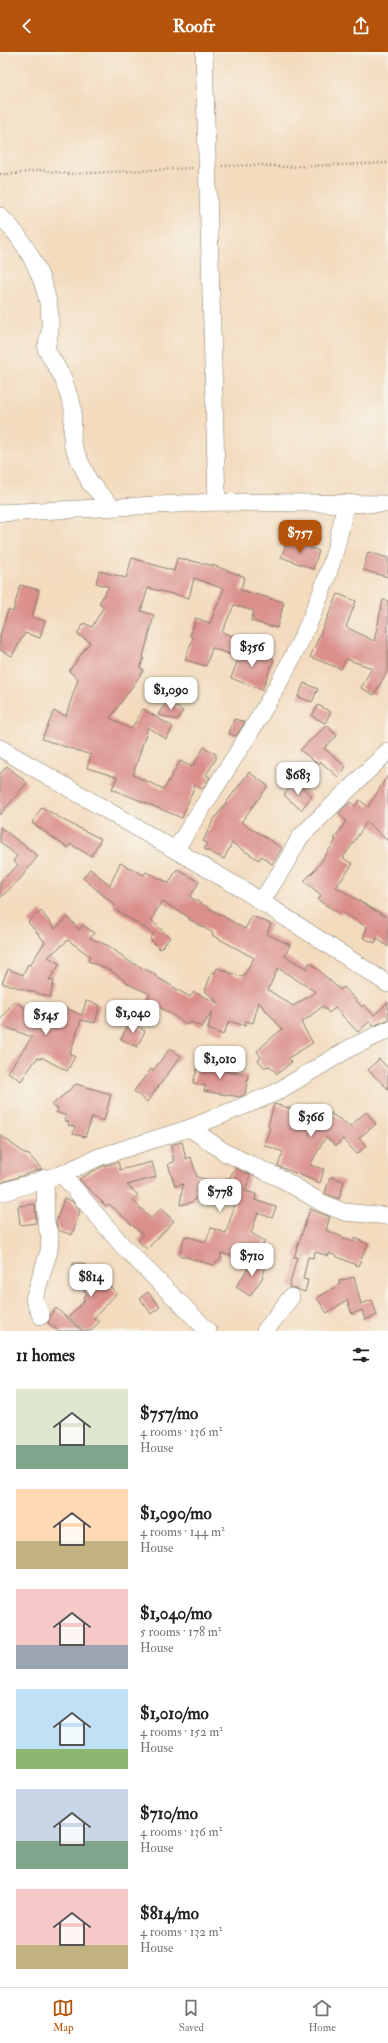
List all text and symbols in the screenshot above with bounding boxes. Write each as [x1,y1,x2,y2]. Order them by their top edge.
icon: back [16,15,38,37]
text: Roofr [173,15,215,38]
icon: share [350,15,372,37]
pin: $757 [276,520,324,554]
text: $757 [287,525,313,541]
pin: $356 [228,634,276,668]
text: $356 [240,639,264,655]
pin: $1,090 [138,677,204,711]
text: $1,090 [153,682,189,698]
pin: $683 [274,762,322,796]
text: $683 [285,767,311,783]
pin: $1,040 [100,1000,166,1034]
pin: $545 [22,1002,70,1036]
text: $1,040 [115,1005,151,1021]
text: $545 [33,1007,59,1023]
pin: $1,010 [187,1046,253,1080]
text: $1,010 [204,1051,236,1067]
pin: $366 [287,1104,335,1138]
text: $366 [298,1109,324,1125]
pin: $778 [196,1179,244,1213]
text: $778 [207,1184,233,1200]
pin: $710 [228,1243,276,1277]
text: $710 [240,1248,264,1264]
pin: $814 [67,1264,115,1298]
text: $814 [78,1269,104,1285]
icon: filters [350,1344,372,1366]
text: 11 homes [16,1345,75,1366]
text: $757/mo [140,1403,198,1424]
icon: home [48,1405,96,1453]
text: 4 rooms · 136 m² [140,1424,222,1440]
text: House [140,1440,173,1456]
text: $1,090/mo [140,1503,212,1524]
icon: home [48,1505,96,1553]
text: 4 rooms · 144 m² [140,1524,225,1540]
text: House [140,1540,173,1556]
text: $1,040/mo [140,1603,212,1624]
icon: home [48,1605,96,1653]
text: 5 rooms · 178 m² [140,1624,222,1640]
text: House [140,1640,173,1656]
text: $1,010/mo [140,1703,209,1724]
icon: home [48,1705,96,1753]
text: 4 rooms · 152 m² [140,1724,223,1740]
text: House [140,1740,173,1756]
text: $710/mo [140,1803,198,1824]
icon: home [48,1805,96,1853]
text: 4 rooms · 136 m² [140,1824,222,1840]
text: House [140,1840,173,1856]
text: $814/mo [140,1903,199,1924]
icon: home [48,1905,96,1953]
text: 4 rooms · 132 m² [140,1924,222,1940]
text: House [140,1940,173,1956]
tab: Map [52,1997,74,2034]
tab: Saved [179,1997,204,2034]
tab: Home [308,1997,336,2034]

